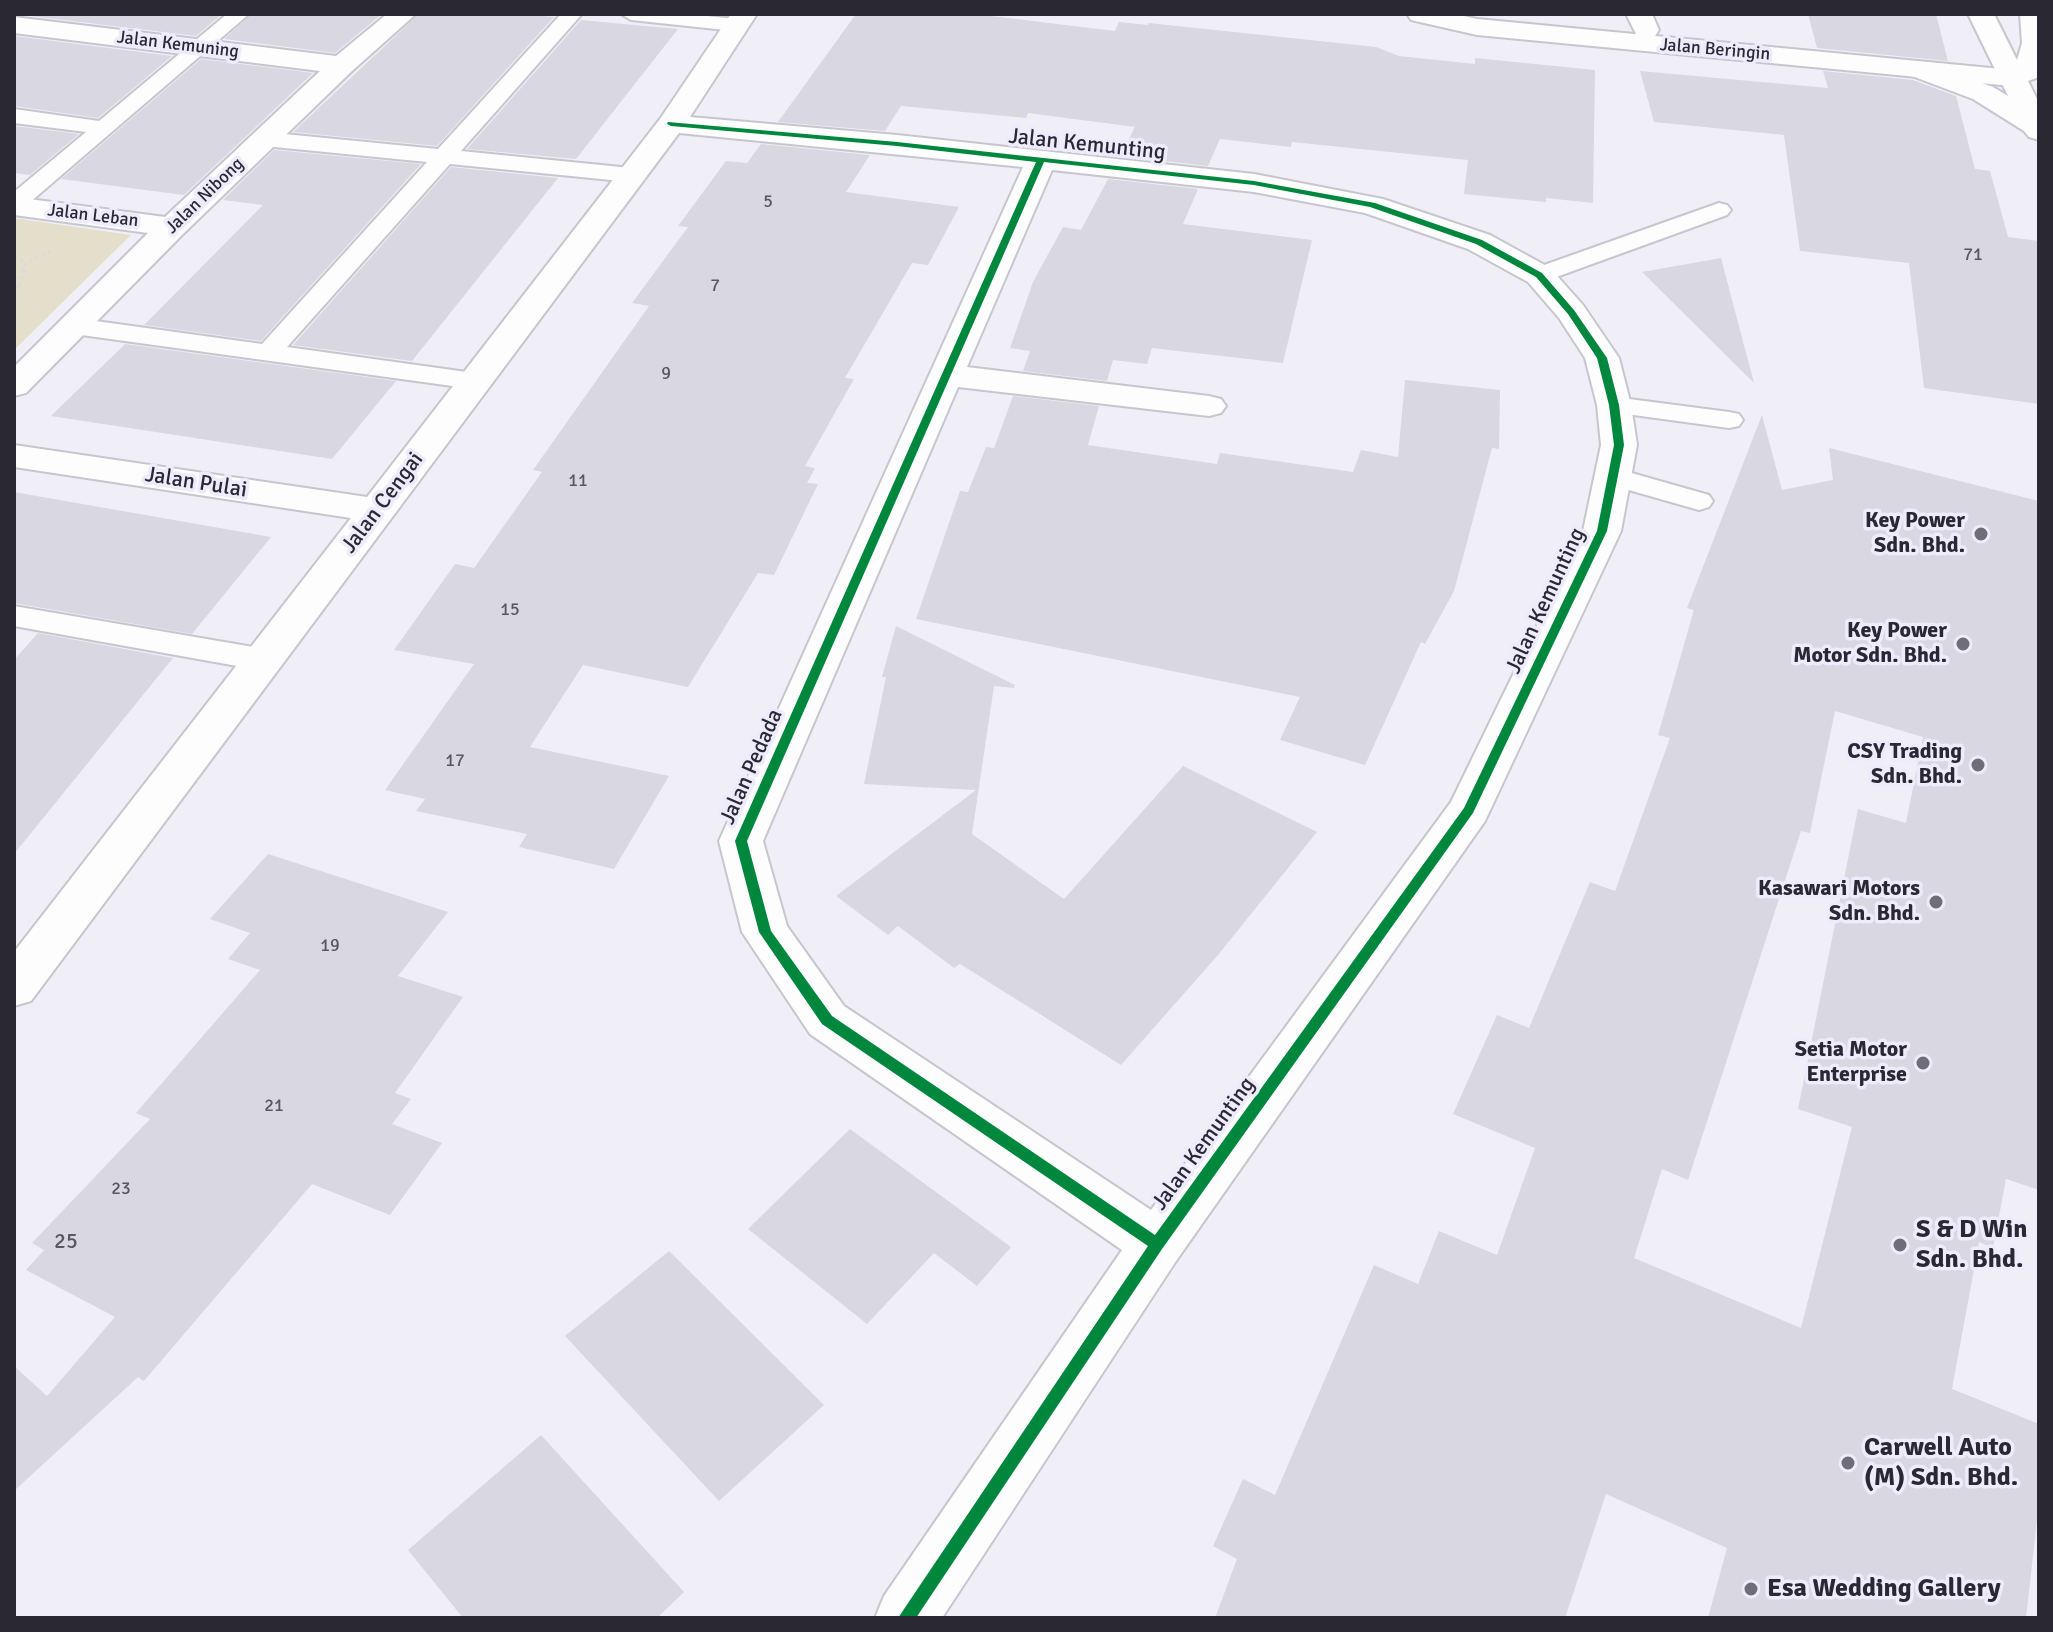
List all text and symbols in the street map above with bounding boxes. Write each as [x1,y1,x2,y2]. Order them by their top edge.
street label: Jalan Kemuning [116,27,240,63]
street label: Jalan Beringin [1659,34,1771,66]
street label: Jalan Kemunting [1007,124,1167,166]
street label: Jalan Nibong [161,153,249,239]
house number: 5 [763,191,773,213]
street label: Jalan Leban [46,200,140,232]
house number: 71 [1963,244,1983,266]
house number: 7 [710,275,720,297]
house number: 9 [661,363,671,385]
street label: Jalan Cengai [336,447,430,559]
street label: Jalan Pulai [143,462,249,504]
house number: 11 [568,470,588,492]
place label: Key Power Sdn. Bhd. [1865,508,1965,560]
street label: Jalan Kemunting [1501,524,1591,678]
marker: Key Power Sdn. Bhd. [1972,525,1990,543]
house number: 15 [500,599,520,621]
place label: Key Power Motor Sdn. Bhd. [1793,618,1947,670]
marker: Key Power Motor Sdn. Bhd. [1954,635,1972,653]
street label: Jalan Pedada [715,705,789,829]
place label: CSY Trading Sdn. Bhd. [1847,739,1962,790]
house number: 17 [445,750,465,772]
marker: CSY Trading Sdn. Bhd. [1969,756,1987,774]
place label: Kasawari Motors Sdn. Bhd. [1758,876,1920,928]
marker: Kasawari Motors Sdn. Bhd. [1927,893,1945,911]
house number: 19 [320,935,340,957]
place label: Setia Motor Enterprise [1795,1037,1907,1088]
marker: Setia Motor Enterprise [1914,1054,1932,1072]
street label: Jalan Kemunting [1147,1072,1261,1216]
house number: 21 [264,1095,284,1117]
house number: 23 [111,1178,131,1200]
place label: S & D Win Sdn. Bhd. [1916,1214,2028,1276]
house number: 25 [54,1229,78,1255]
marker: S & D Win Sdn. Bhd. [1891,1236,1909,1254]
place label: Carwell Auto (M) Sdn. Bhd. [1864,1432,2018,1494]
marker: Carwell Auto (M) Sdn. Bhd. [1839,1454,1857,1472]
place label: Esa Wedding Gallery [1767,1573,2001,1605]
marker: Esa Wedding Gallery [1742,1580,1760,1598]

